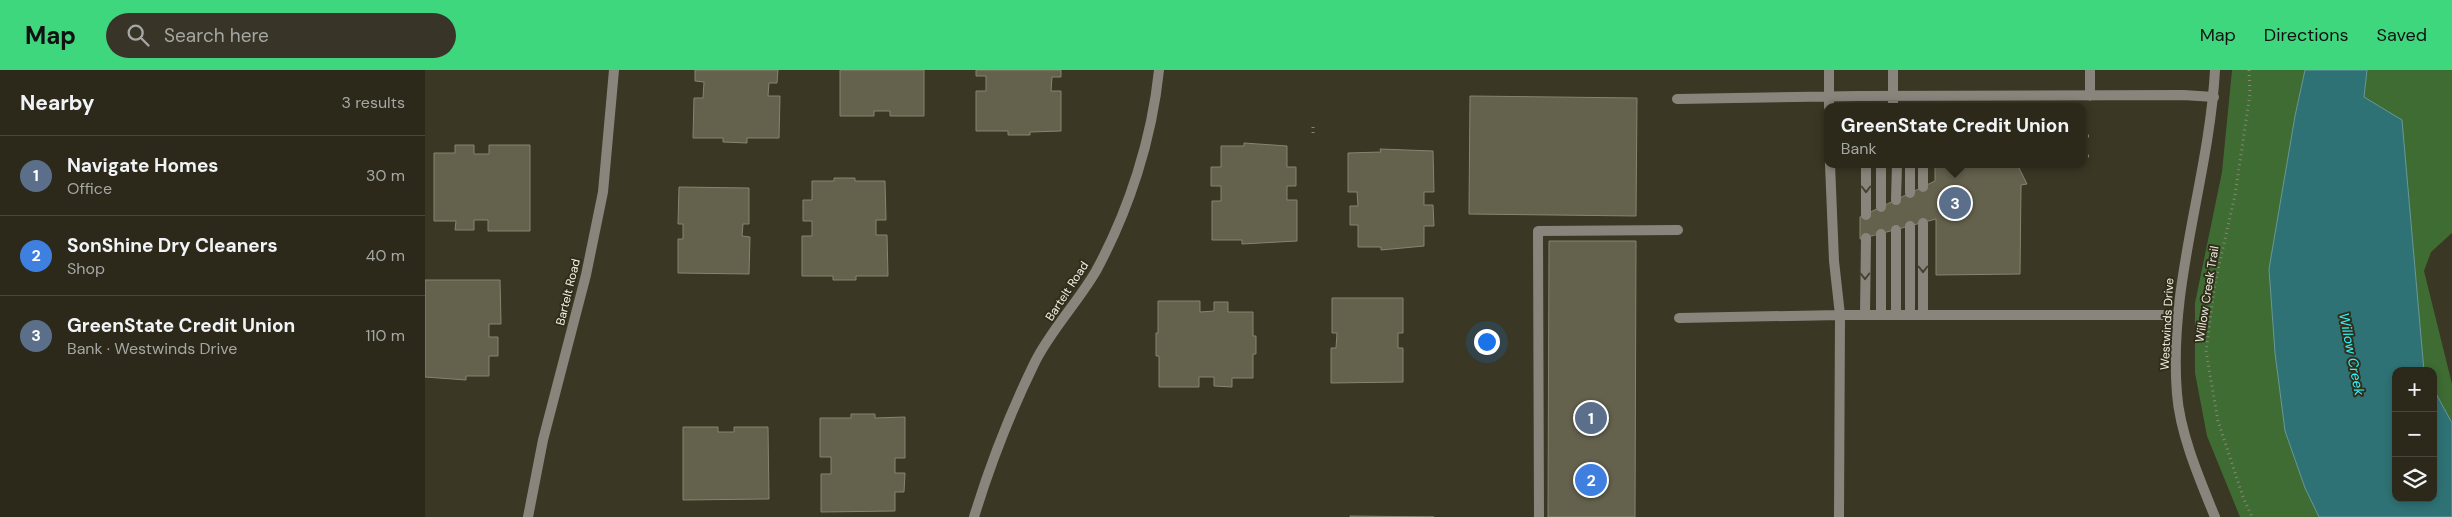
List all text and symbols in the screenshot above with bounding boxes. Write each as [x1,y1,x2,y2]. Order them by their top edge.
search box [106,13,456,58]
text: Map [25,20,76,51]
icon: search [124,21,152,49]
text: Search here [164,23,269,48]
text: Map [2200,23,2236,47]
text: Directions [2264,23,2349,47]
text: Saved [2377,23,2427,47]
text: Nearby [20,89,94,117]
text: 3 results [342,92,405,113]
popup [1824,103,2086,168]
text: GreenState Credit Union [1841,113,2069,138]
text: Bank [1841,138,1876,159]
text: Navigate Homes [67,153,218,178]
text: 1 [33,165,39,186]
text: 30 m [366,165,405,186]
text: Office [67,178,112,199]
pin: 3 [1939,184,1971,222]
one-way arrow [1861,186,1871,194]
text: SonShine Dry Cleaners [67,233,278,258]
text: 2 [31,245,41,266]
text: 40 m [366,245,405,266]
street label: Willow Creek Trail [2191,245,2223,343]
street label: Bartelt Road [552,257,584,327]
text: Shop [67,258,105,279]
street label: Bartelt Road [1042,258,1092,324]
one-way arrow [1918,265,1928,273]
one-way arrow [1860,273,1870,281]
street label: Westwinds Drive [2157,277,2177,371]
water label: Willow Creek [2335,311,2369,398]
text: GreenState Credit Union [67,313,295,338]
text: 3 [31,325,41,346]
text: 110 m [366,325,405,346]
your location [1474,329,1500,355]
text: Bank · Westwinds Drive [67,338,237,359]
map controls [2392,367,2437,502]
button: + [2392,367,2437,412]
pin: 1 [1575,399,1607,437]
button: − [2392,412,2437,457]
button: layers [2392,457,2437,502]
pin: 2 [1575,461,1607,499]

